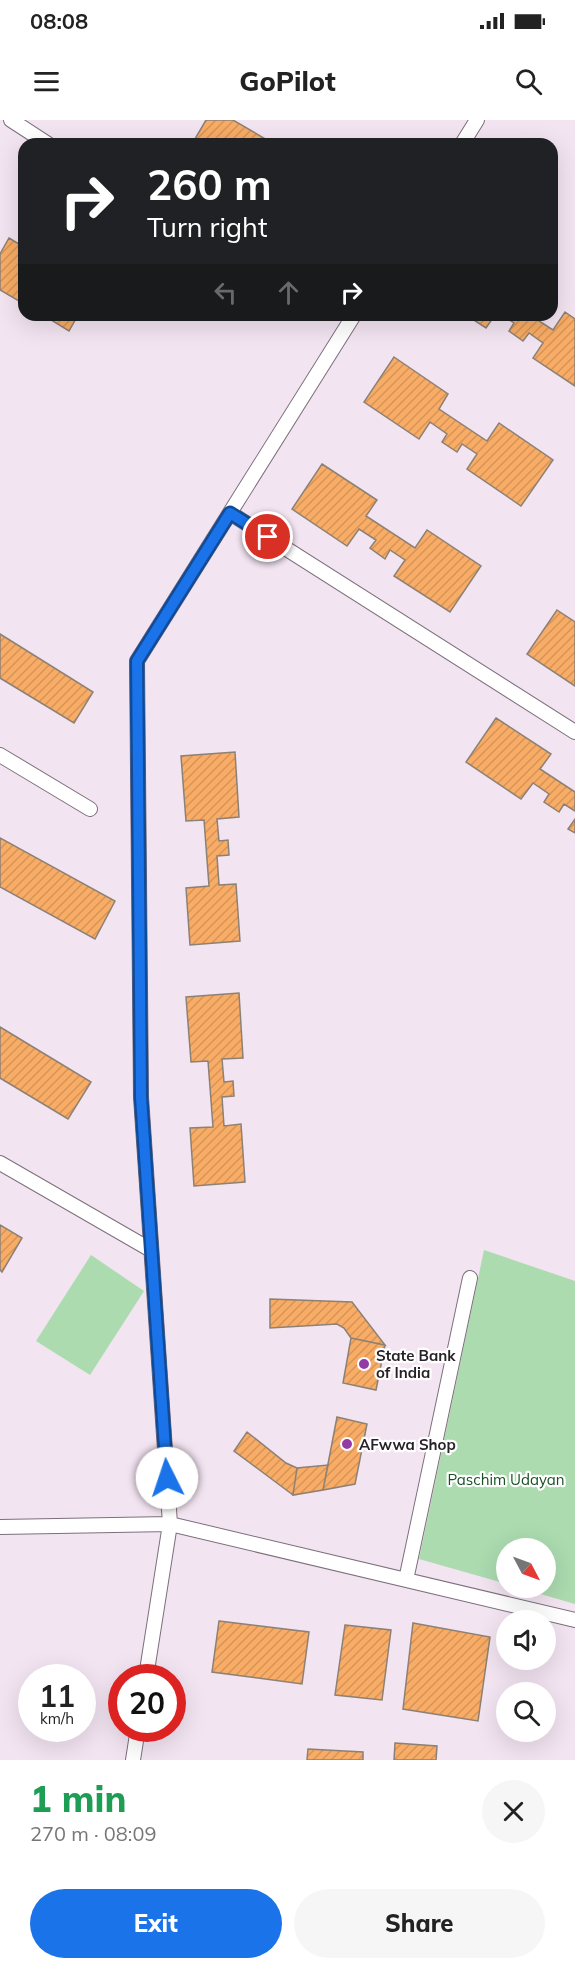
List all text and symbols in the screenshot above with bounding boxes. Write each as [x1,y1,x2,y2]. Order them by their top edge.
text: 08:08 [30,7,88,35]
text: GoPilot [239,64,336,98]
icon: menu [30,65,63,98]
icon: search [512,65,545,98]
text: 260 m [147,158,272,211]
icon: right [48,162,126,240]
text: Turn right [147,210,267,244]
icon: left [209,276,242,309]
icon: ahead [272,276,305,309]
icon: right [335,276,368,309]
pin [242,511,293,562]
icon: arrive [251,520,284,553]
place label: State Bank of India [376,1346,456,1382]
marker: State Bank of India [357,1357,371,1371]
place label: AFwwa Shop [359,1435,456,1454]
marker: AFwwa Shop [340,1437,354,1451]
position arrow [135,1446,199,1510]
park label: Paschim Udayan [447,1470,565,1489]
north arrow [496,1538,556,1598]
map controls [496,1538,556,1742]
button: sound [496,1610,556,1670]
speed limit sign: 20 [108,1664,186,1742]
text: 11 [39,1677,75,1715]
button: search [496,1682,556,1742]
text: km/h [40,1709,74,1728]
text: 1 min [30,1776,126,1821]
button: close [482,1780,545,1843]
text: 270 m · 08:09 [30,1821,156,1846]
button: Exit [30,1889,282,1958]
button: Share [294,1889,545,1958]

